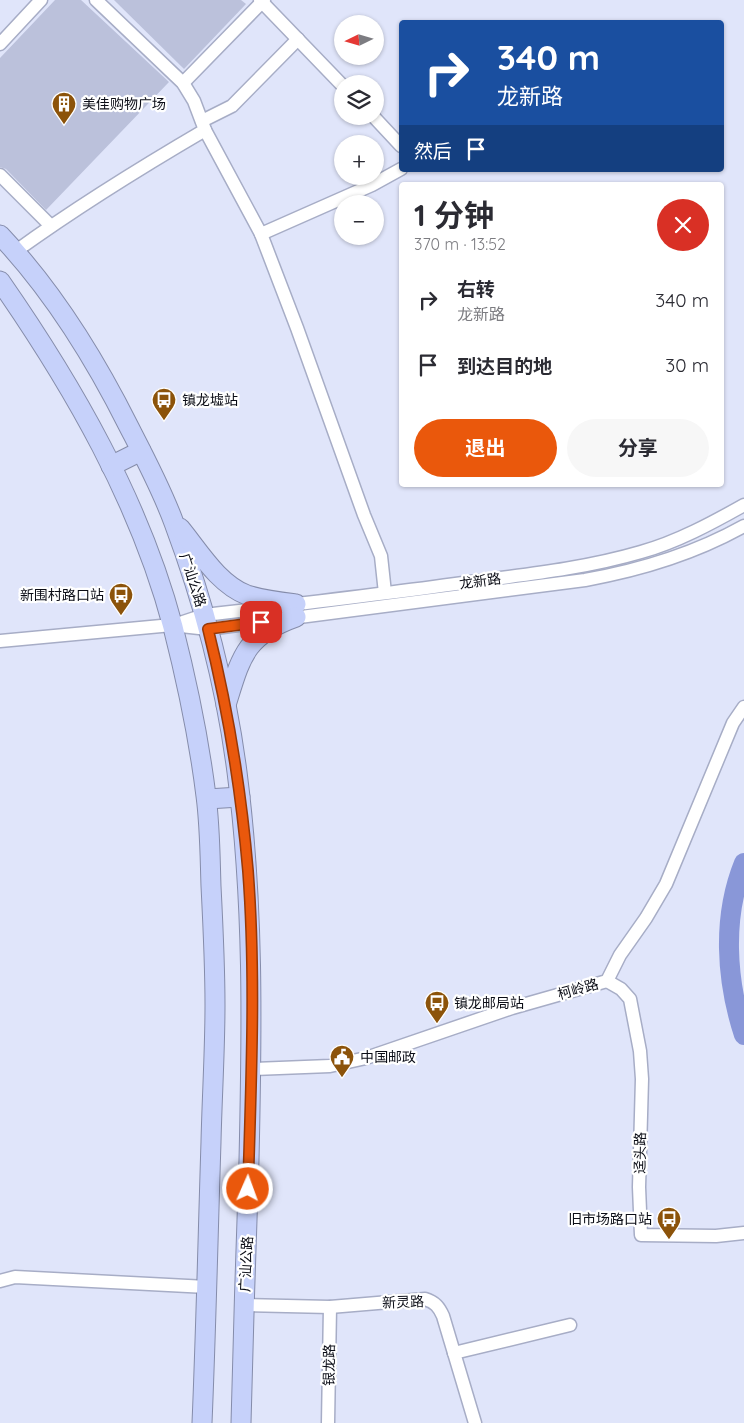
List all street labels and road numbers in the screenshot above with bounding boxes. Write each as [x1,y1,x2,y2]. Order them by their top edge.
street label: 广汕公路 [176,551,210,609]
street label: 龙新路 [458,569,502,593]
street label: 柯岭路 [555,975,601,1003]
street label: 迳头路 [631,1132,649,1174]
street label: 广汕公路 [236,1236,256,1292]
street label: 新灵路 [382,1292,424,1312]
street label: 银龙路 [320,1344,338,1386]

